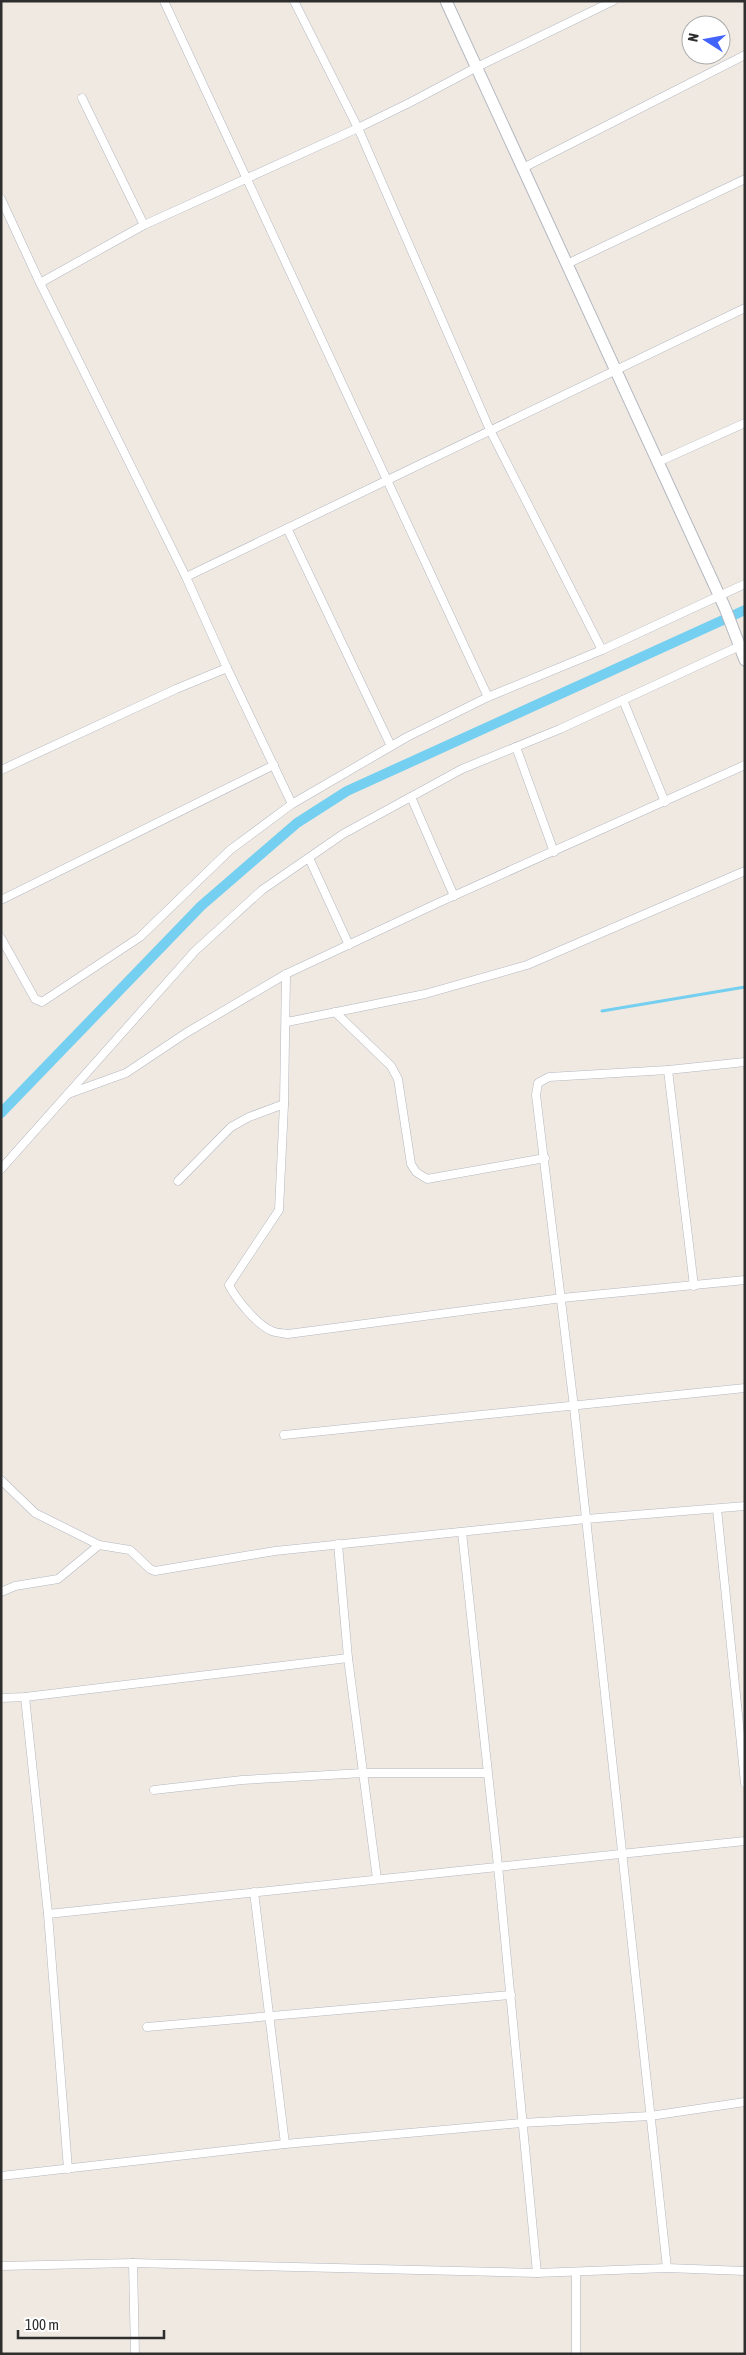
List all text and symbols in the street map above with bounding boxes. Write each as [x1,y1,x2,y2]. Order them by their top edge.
north arrow [681,15,731,65]
text: N [685,32,702,43]
scale bar [18,2308,164,2340]
text: 100 m [25,2316,59,2333]

